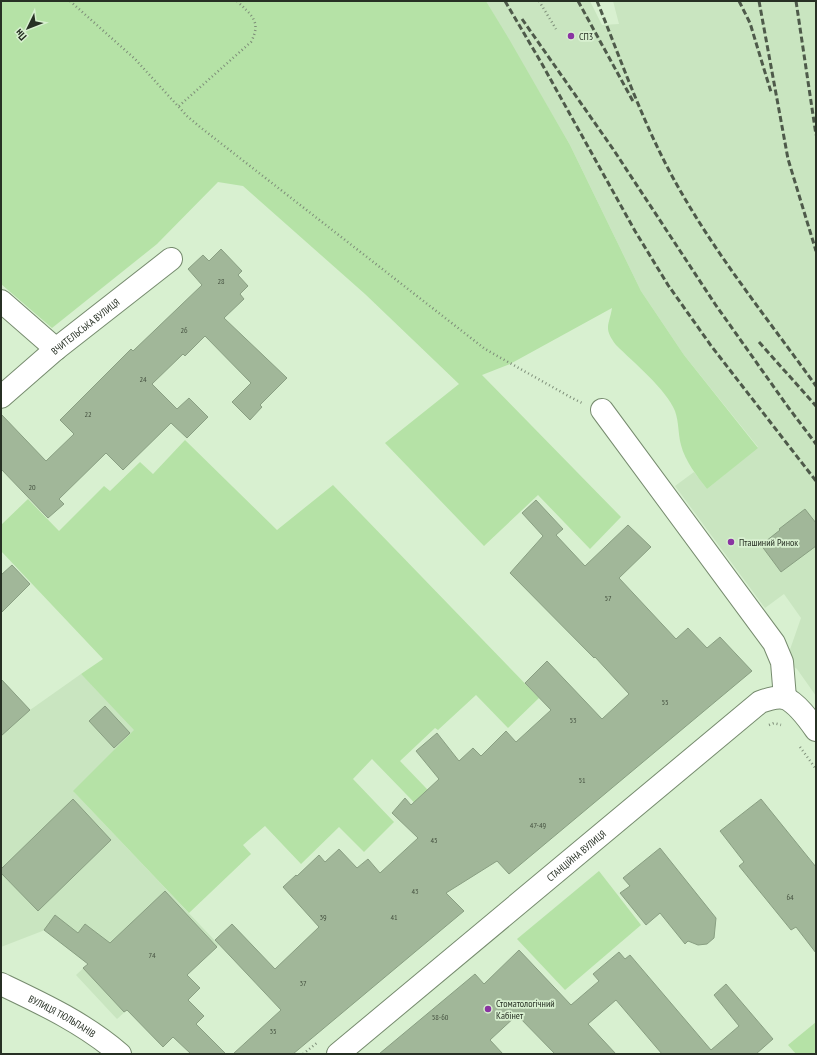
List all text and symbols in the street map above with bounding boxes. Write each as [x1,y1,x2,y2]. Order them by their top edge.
north arrow [8,8,48,48]
text: Пн [12,26,29,43]
place label: СП3 [579,30,593,43]
marker: СП3 [566,31,576,41]
house number: 28 [217,276,225,286]
street label: ВЧИТЕЛЬСЬКА ВУЛИЦЯ [48,295,122,357]
house number: 26 [180,325,188,335]
house number: 24 [139,374,147,384]
house number: 22 [84,409,92,419]
house number: 20 [28,482,36,492]
place label: Пташиний Ринок [739,536,798,549]
marker: Пташиний Ринок [726,537,736,547]
house number: 57 [604,593,612,603]
house number: 55 [661,697,669,707]
house number: 53 [569,715,577,725]
house number: 51 [578,775,586,785]
house number: 47-49 [530,820,547,830]
street label: СТАНЦІЙНА ВУЛИЦЯ [544,827,608,884]
house number: 45 [430,835,438,845]
house number: 43 [411,886,419,896]
house number: 64 [786,892,794,902]
house number: 39 [319,912,327,922]
house number: 41 [390,912,398,922]
house number: 74 [148,950,156,960]
house number: 37 [299,978,307,988]
street label: ВУЛИЦЯ ТЮЛЬПАНІВ [26,992,99,1040]
place label: Стоматологічний Кабінет [496,997,555,1022]
marker: Стоматологічний Кабінет [483,1004,493,1014]
house number: 58-60 [432,1012,449,1022]
house number: 35 [269,1026,277,1036]

